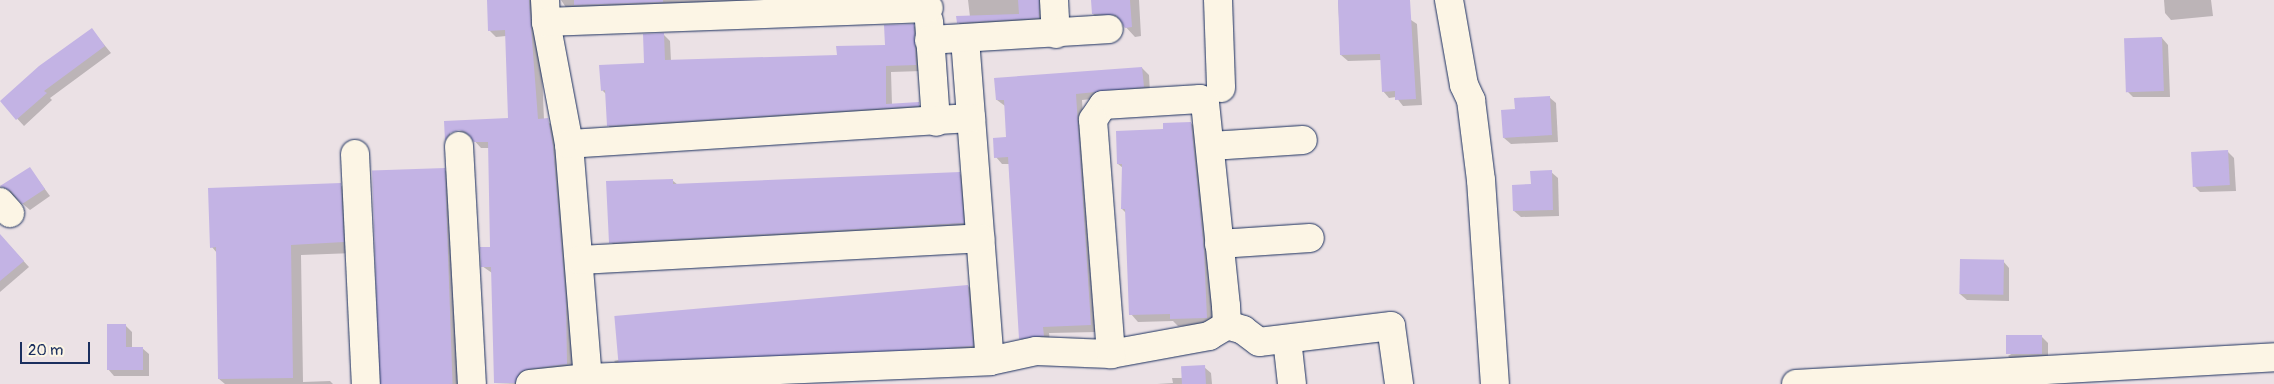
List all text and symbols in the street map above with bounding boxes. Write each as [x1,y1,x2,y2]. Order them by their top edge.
scale bar [22,332,92,364]
text: 20 m [28,341,63,360]

